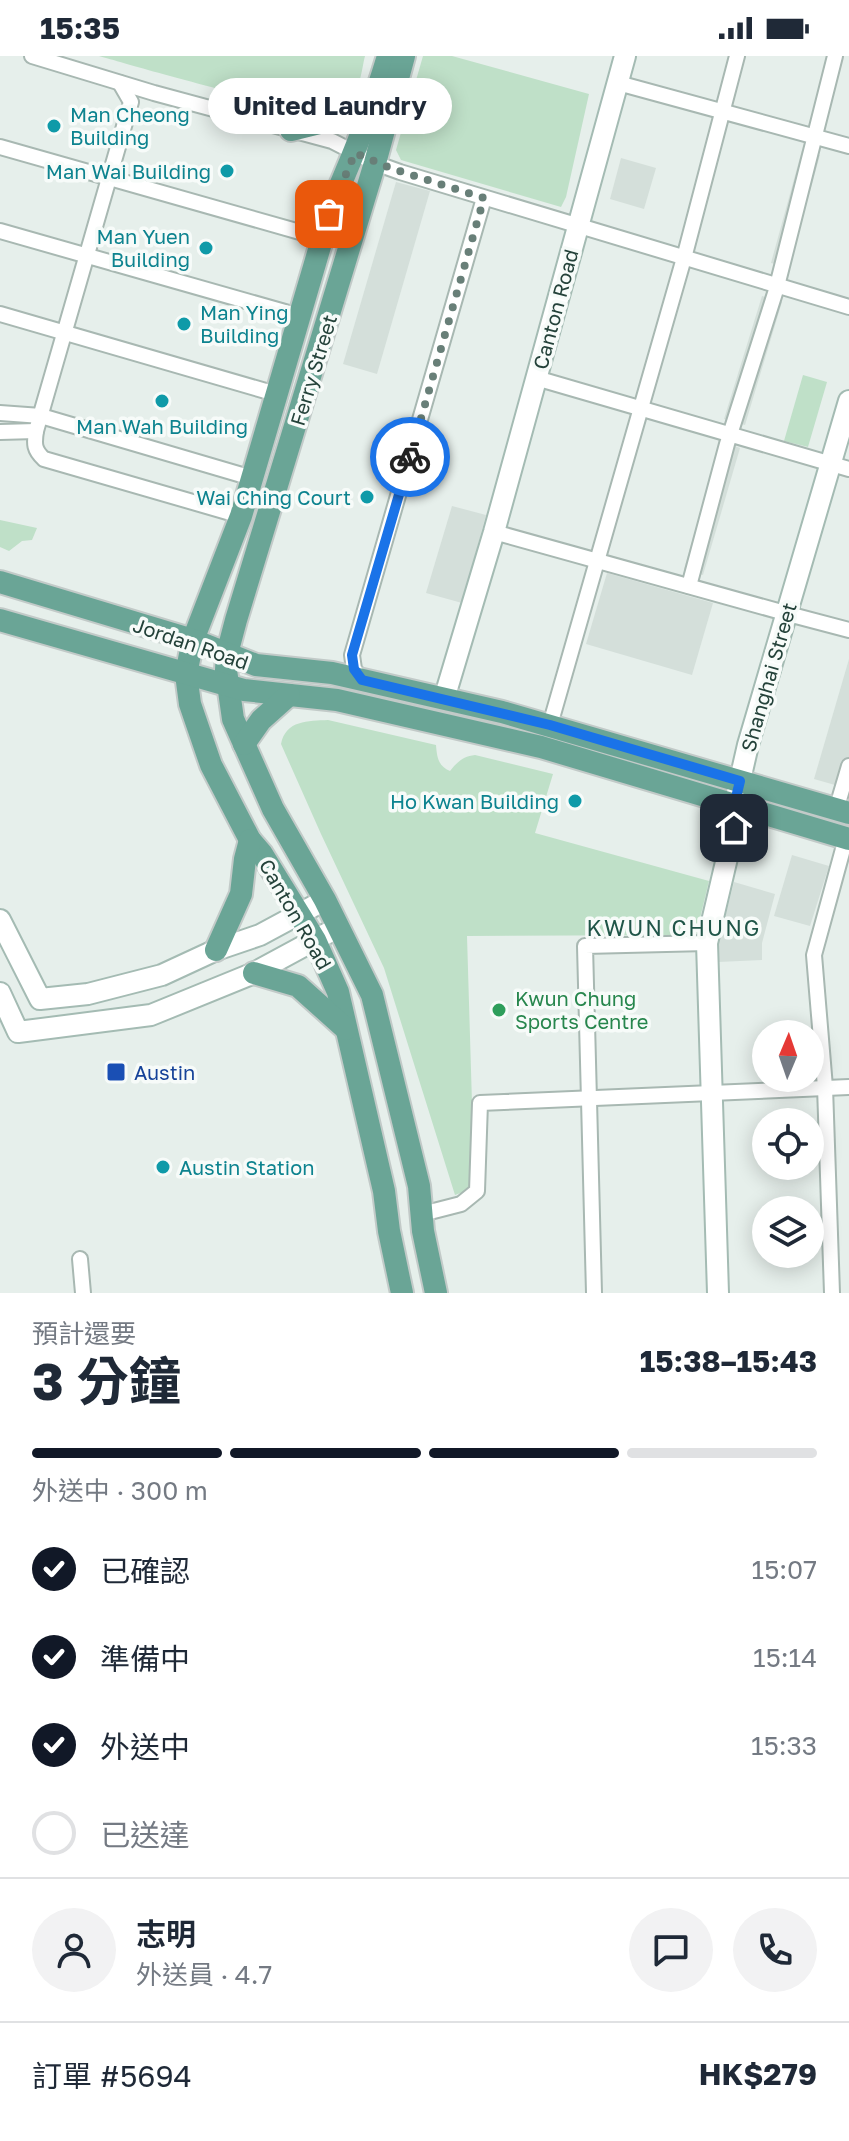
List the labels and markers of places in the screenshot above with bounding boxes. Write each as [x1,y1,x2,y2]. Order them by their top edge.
callout: United Laundry [207,78,451,134]
place label: Man Cheong Building [70,102,190,149]
marker: Man Cheong Building [45,117,63,135]
place label: Man Wai Building [46,159,211,183]
marker: Man Wai Building [218,162,236,180]
pin [295,180,363,248]
place label: Man Yuen Building [97,224,190,271]
marker: Man Yuen Building [197,239,215,257]
place label: Man Ying Building [200,300,289,347]
marker: Man Ying Building [175,315,193,333]
marker: Man Wah Building [153,392,171,410]
place label: Man Wah Building [76,414,248,438]
place label: Wai Ching Court [196,485,351,509]
marker: Wai Ching Court [358,488,376,506]
place label: Ho Kwan Building [390,789,559,813]
marker: Ho Kwan Building [566,792,584,810]
pin [700,794,768,862]
place label: Kwun Chung Sports Centre [515,986,648,1033]
marker: Kwun Chung Sports Centre [490,1001,508,1019]
place label: Austin [134,1060,195,1084]
marker: Austin [105,1061,127,1083]
place label: Austin Station [179,1155,315,1179]
marker: Austin Station [154,1158,172,1176]

